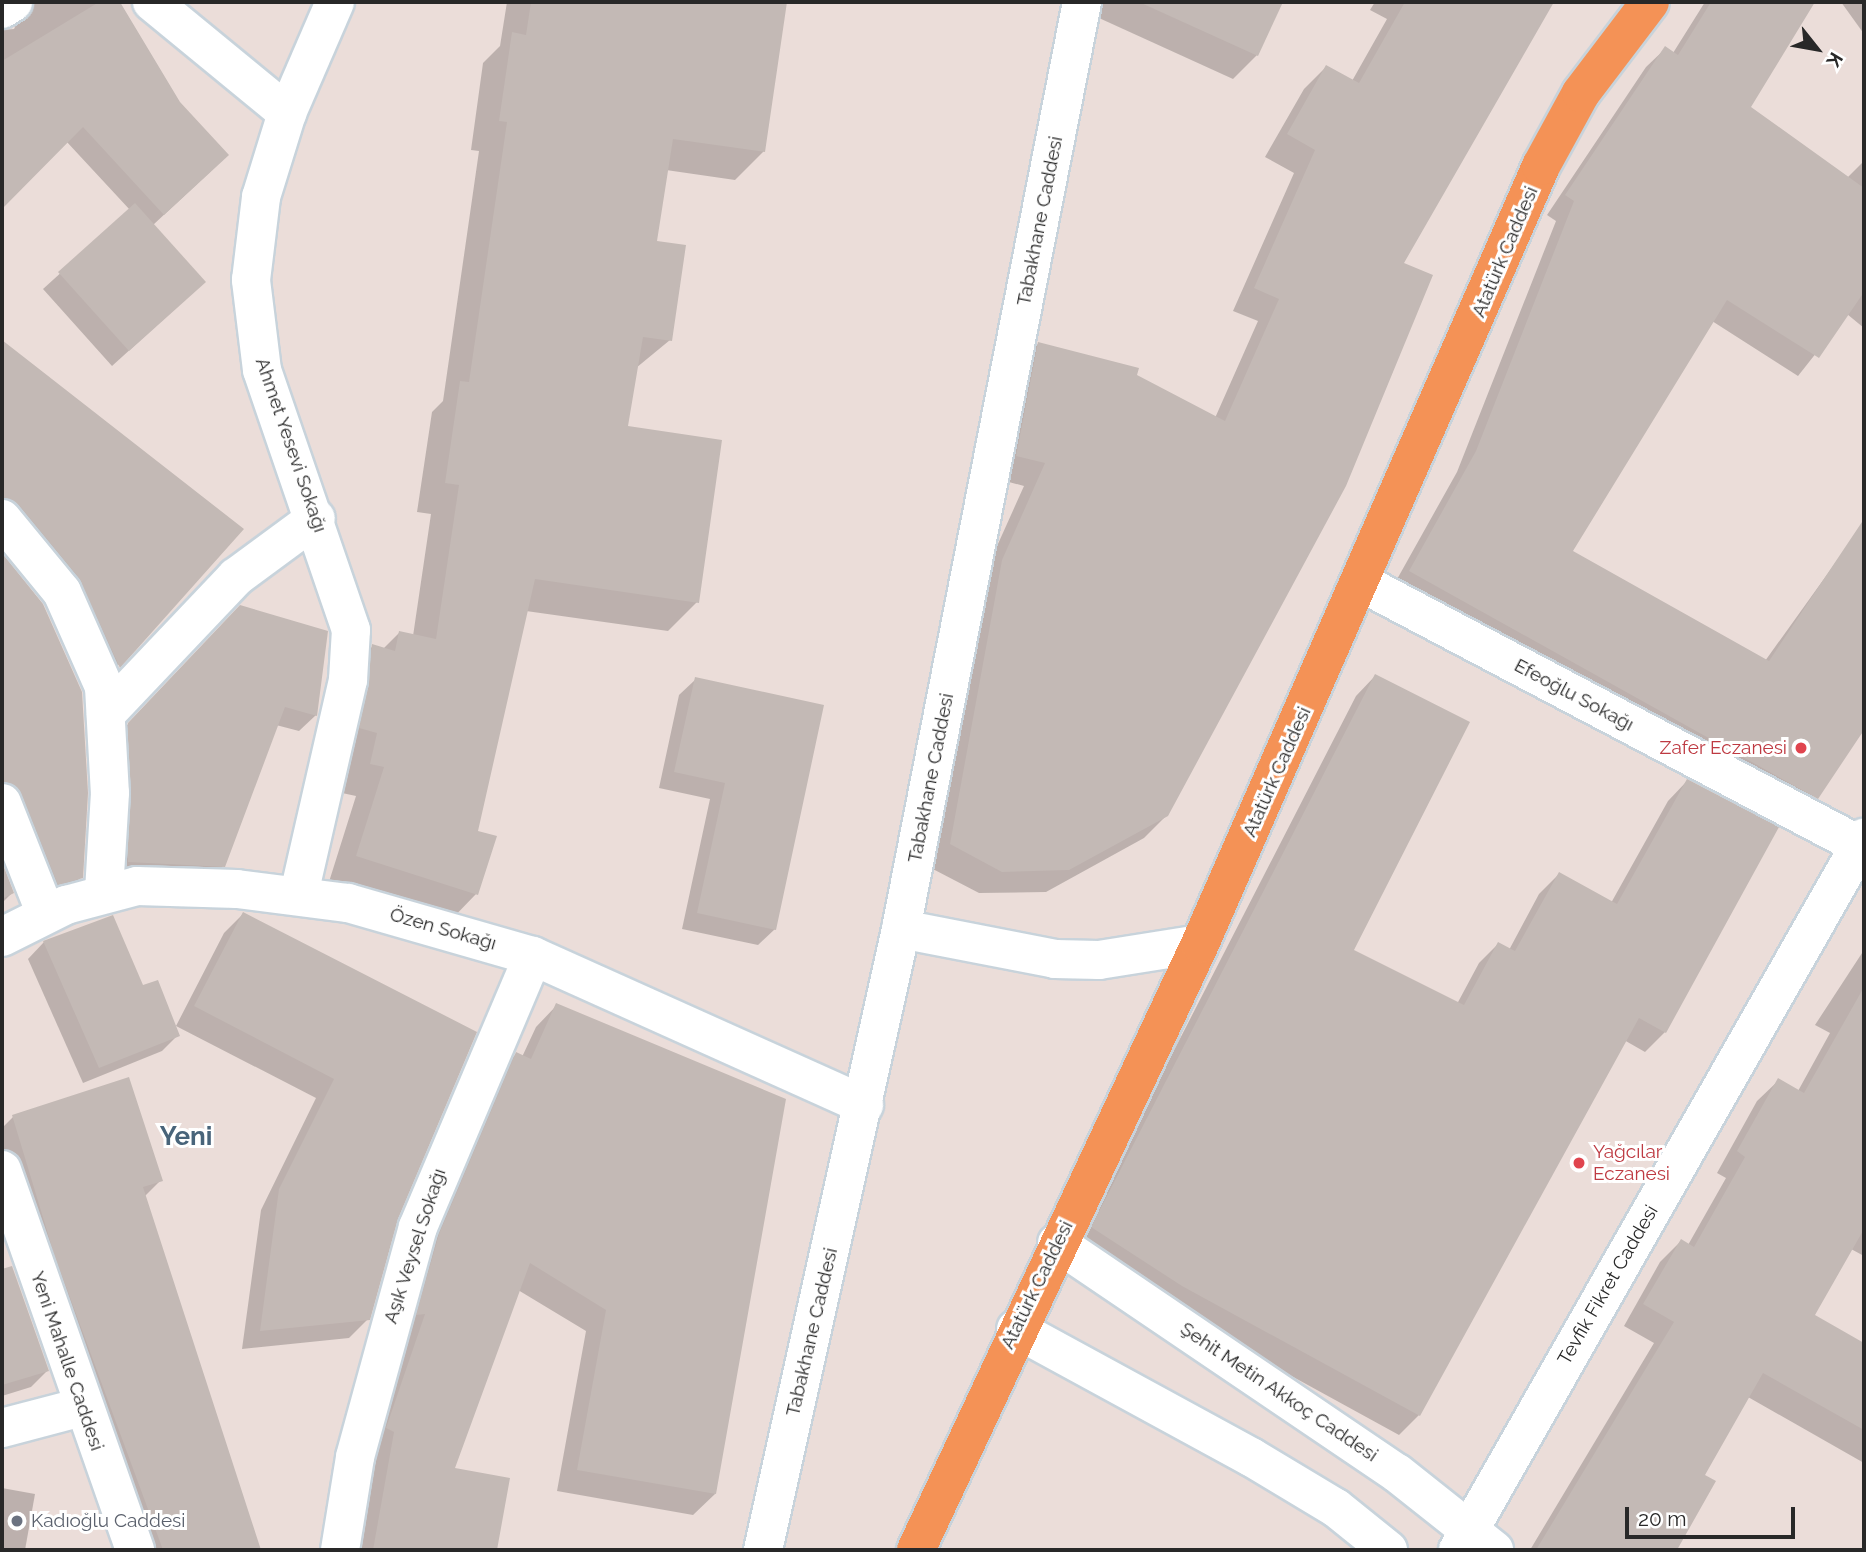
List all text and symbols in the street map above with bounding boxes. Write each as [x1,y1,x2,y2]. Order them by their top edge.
north arrow [1782,14,1852,84]
text: K [1822,49,1848,71]
street label: Tabakhane Caddesi [1012,134,1068,308]
street label: Atatürk Caddesi [1467,183,1543,321]
street label: Ahmet Yesevi Sokağı [250,354,332,536]
street label: Efeoğlu Sokağı [1510,654,1638,736]
street label: Tabakhane Caddesi [903,691,959,865]
street label: Atatürk Caddesi [1238,703,1316,841]
place label: Zafer Eczanesi [1659,737,1787,759]
marker: Zafer Eczanesi [1793,740,1809,756]
street label: Özen Sokağı [387,903,499,955]
district label: Yeni [160,1121,212,1153]
place label: Yağcılar Eczanesi [1593,1141,1670,1185]
marker: Yağcılar Eczanesi [1571,1155,1587,1171]
street label: Aşık Veysel Sokağı [379,1165,451,1327]
street label: Tevfik Fikret Caddesi [1553,1201,1663,1369]
street label: Atatürk Caddesi [996,1217,1078,1353]
street label: Tabakhane Caddesi [782,1246,842,1418]
street label: Yeni Mahalle Caddesi [26,1268,108,1454]
street label: Şehit Metin Akkoç Caddesi [1176,1317,1382,1467]
scale bar [1628,1492,1798,1536]
text: 20 m [1638,1506,1686,1531]
place label: Kadıoğlu Caddesi [31,1510,185,1532]
marker: Kadıoğlu Caddesi [9,1513,25,1529]

